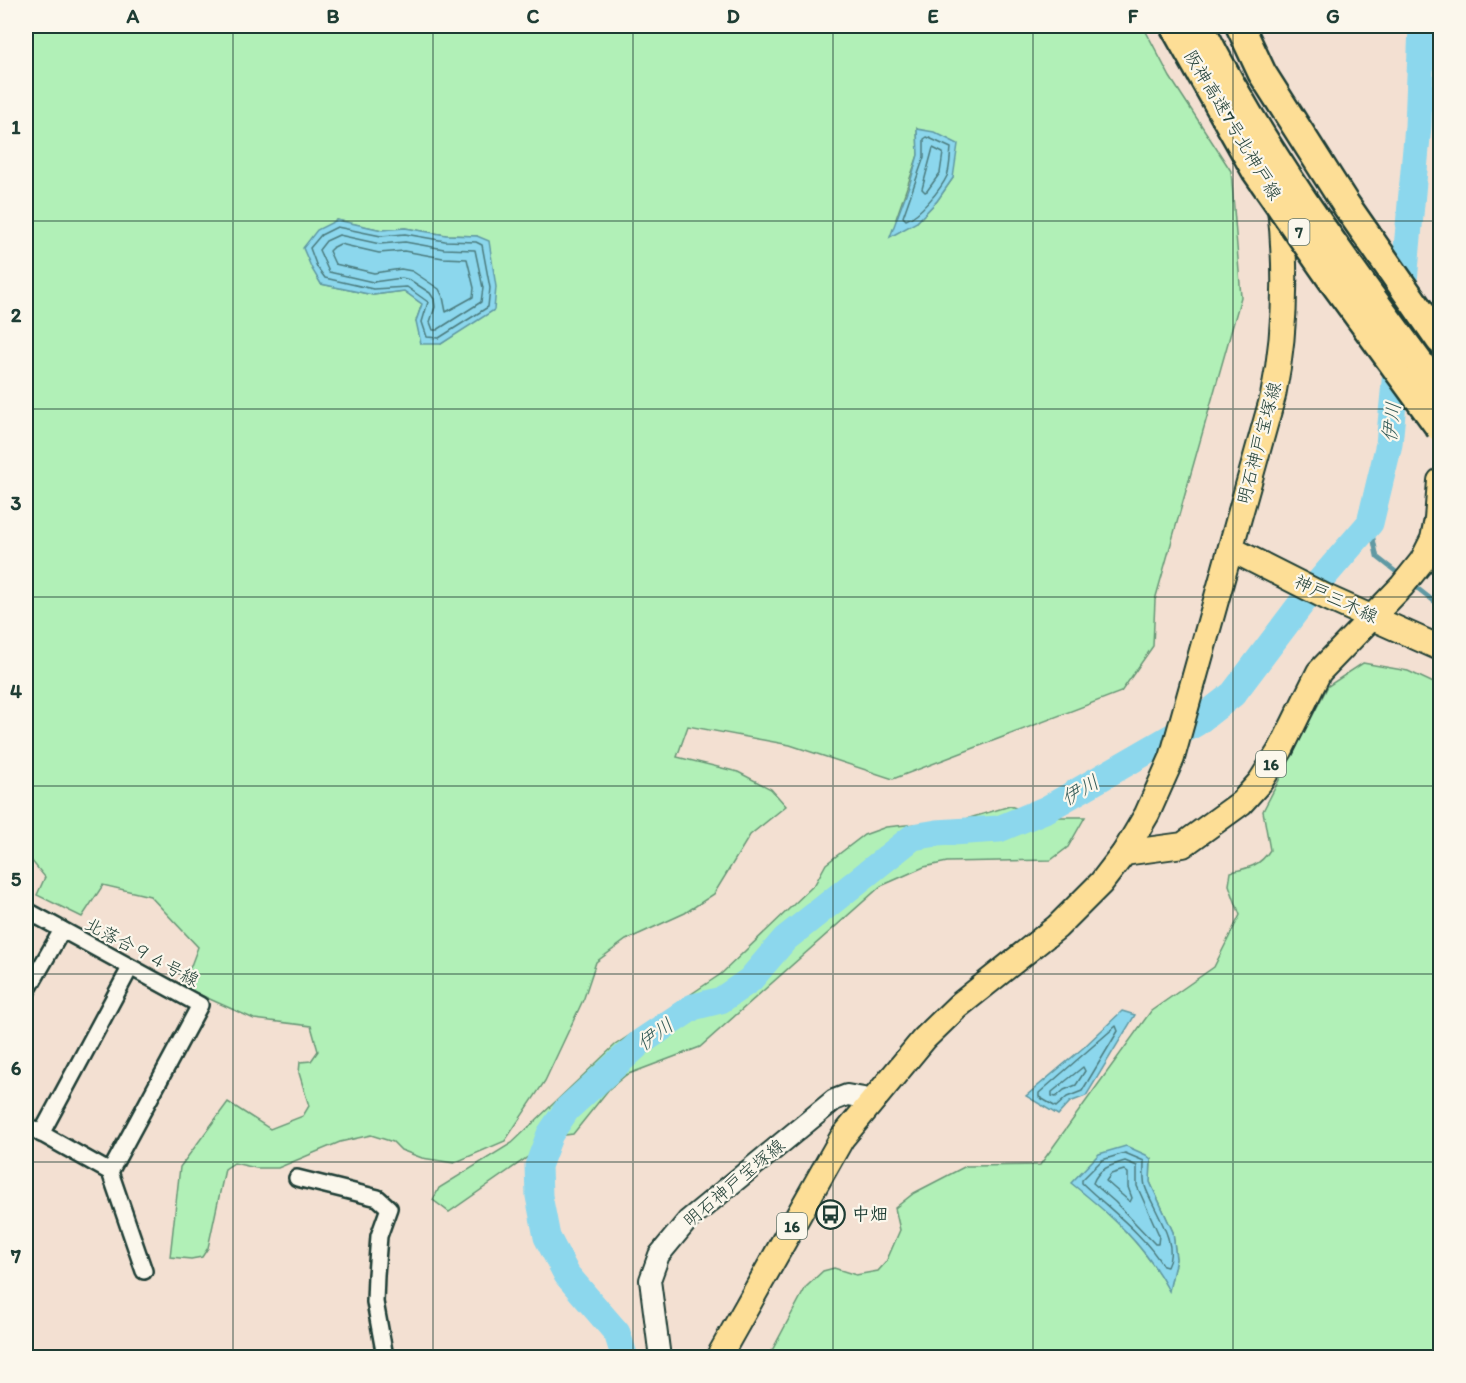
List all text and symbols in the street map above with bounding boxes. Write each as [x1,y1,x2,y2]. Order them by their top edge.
text: A [126,4,140,28]
text: B [327,4,340,28]
text: C [527,4,540,28]
text: D [726,4,740,28]
text: E [927,4,939,28]
text: F [1128,4,1139,28]
text: G [1326,4,1340,28]
street label: 阪神高速7号北神戸線 [1180,46,1286,204]
text: 1 [11,115,21,139]
road number: 7 [1288,219,1310,245]
text: 2 [11,303,22,327]
street label: 明石神戸宝塚線 [1232,379,1286,507]
water label: 伊川 [1377,401,1405,443]
text: 3 [11,491,22,515]
street label: 神戸三木線 [1291,570,1381,628]
text: 4 [10,679,22,703]
road number: 16 [1256,751,1286,777]
water label: 伊川 [1057,770,1103,810]
text: 5 [11,867,22,891]
street label: 北落合９４号線 [81,913,203,991]
water label: 伊川 [632,1013,678,1055]
text: 6 [11,1056,22,1080]
street label: 明石神戸宝塚線 [679,1134,789,1232]
bus stop icon: 中畑 [815,1198,847,1230]
place label: 中畑 [852,1203,888,1225]
road number: 16 [777,1213,807,1239]
text: 7 [10,1244,21,1268]

